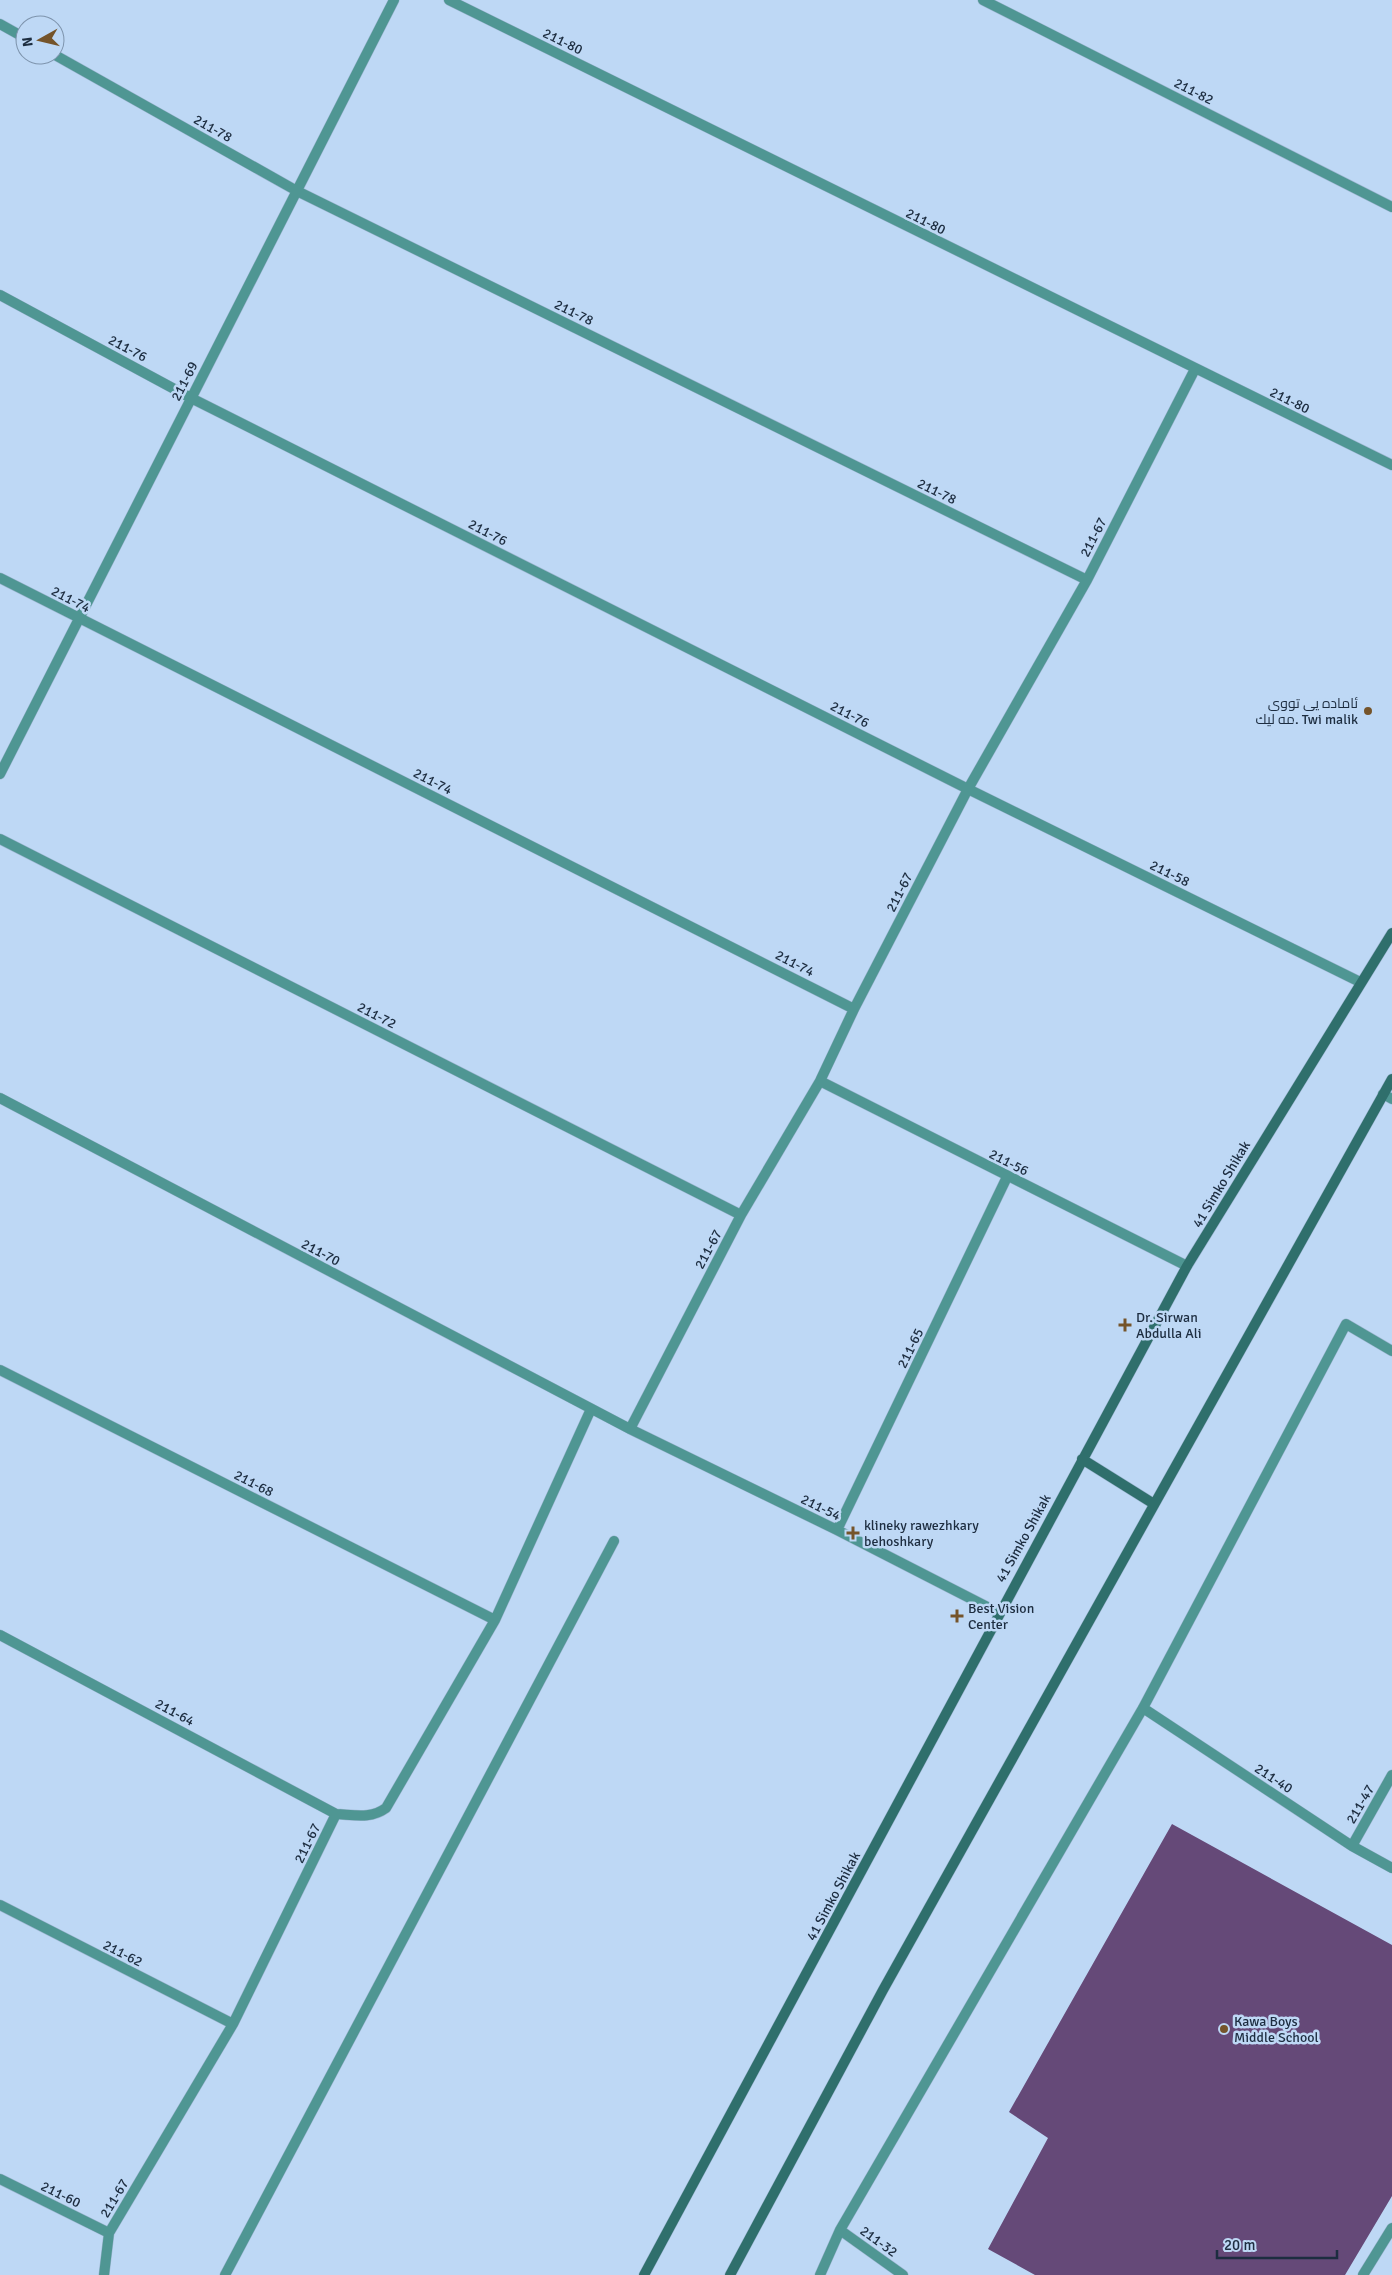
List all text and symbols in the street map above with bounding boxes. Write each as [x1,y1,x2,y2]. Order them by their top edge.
north arrow [15,15,65,65]
street label: 211-80 [540,25,585,58]
text: N [19,36,37,48]
street label: 211-82 [1171,74,1216,109]
street label: 211-78 [190,111,235,146]
street label: 211-80 [903,205,948,238]
street label: 211-78 [551,296,596,329]
street label: 211-76 [105,331,150,366]
street label: 211-69 [167,359,202,404]
street label: 211-80 [1267,384,1312,417]
street label: 211-78 [914,475,959,508]
street label: 211-76 [465,515,510,549]
street label: 211-67 [1076,515,1111,560]
street label: 211-74 [48,582,94,617]
place label: ئاماده يى تووى مه ليك. Twi malik [1255,695,1358,728]
street label: 211-76 [827,697,872,731]
marker: ئاماده يى تووى مه ليك. Twi malik [1362,705,1374,717]
street label: 211-74 [410,764,456,799]
street label: 211-58 [1147,857,1192,890]
street label: 211-67 [882,870,917,915]
street label: 211-74 [772,946,818,981]
street label: 211-72 [354,998,399,1032]
street label: 41 Simko Shikak [1189,1138,1254,1231]
street label: 211-56 [986,1145,1031,1180]
street label: 211-67 [691,1227,726,1272]
street label: 211-70 [298,1235,343,1270]
place label: Dr. Sirwan Abdulla Ali [1136,1309,1202,1342]
marker: Dr. Sirwan Abdulla Ali [1118,1318,1132,1332]
street label: 211-65 [894,1326,927,1371]
street label: 211-68 [231,1466,276,1501]
street label: 211-54 [798,1491,844,1525]
street label: 41 Simko Shikak [992,1491,1055,1585]
place label: klineky rawezhkary behoshkary [864,1517,979,1550]
marker: klineky rawezhkary behoshkary [846,1526,860,1540]
place label: Best Vision Center [968,1600,1034,1633]
marker: Best Vision Center [950,1609,964,1623]
street label: 211-64 [152,1695,198,1730]
street label: 211-40 [1251,1760,1296,1797]
street label: 211-47 [1343,1782,1378,1827]
street label: 211-67 [291,1821,324,1866]
street label: 41 Simko Shikak [803,1849,864,1944]
street label: 211-62 [100,1936,145,1971]
place label: Kawa Boys Middle School [1234,2013,1319,2046]
marker: Kawa Boys Middle School [1218,2023,1230,2035]
street label: 211-67 [96,2176,133,2221]
street label: 211-60 [38,2178,83,2211]
street label: 211-32 [857,2222,901,2261]
scale bar [1217,2228,1337,2260]
text: 20 m [1224,2236,1255,2254]

